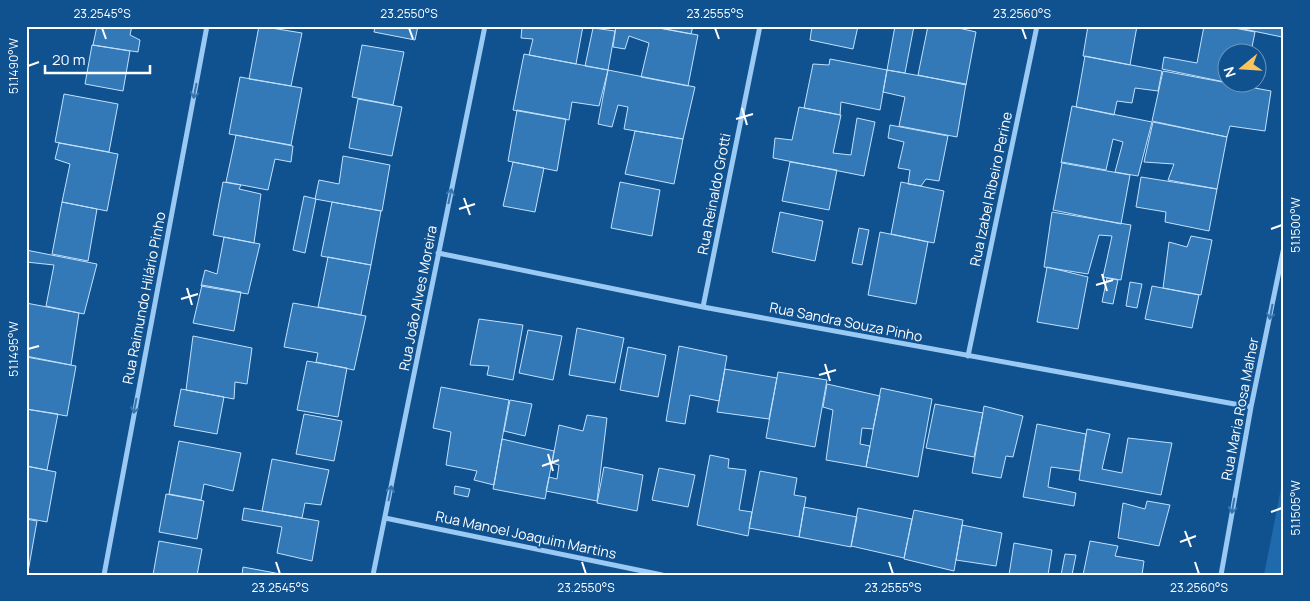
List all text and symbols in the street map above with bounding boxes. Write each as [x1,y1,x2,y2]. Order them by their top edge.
text: 23.2545°S [73,5,131,22]
text: 23.2550°S [380,5,438,22]
text: 23.2555°S [687,5,743,22]
text: 23.2560°S [993,5,1051,22]
text: 51.1490°W [5,37,22,94]
scale bar [45,42,150,74]
north arrow [1218,42,1268,92]
text: 20 m [52,49,85,70]
text: N [1219,64,1240,80]
one-way arrow [189,83,199,99]
street label: Rua Izabel Ribeiro Perine [965,110,1016,268]
street label: Rua Reinaldo Grotti [692,131,735,256]
one-way arrow [446,189,455,205]
text: 51.1500°W [1287,196,1304,253]
street label: Rua Raimundo Hilário Pinho [117,210,170,386]
street label: Rua João Alves Moreira [394,224,441,372]
street label: Rua Sandra Souza Pinho [768,297,924,346]
one-way arrow [1265,304,1275,320]
text: 51.1495°W [5,321,22,377]
street label: Rua Maria Rosa Malher [1216,336,1263,482]
one-way arrow [130,397,140,413]
text: 51.1505°W [1287,480,1304,536]
one-way arrow [386,485,395,501]
one-way arrow [1228,498,1238,514]
street label: Rua Manoel Joaquim Martins [434,506,618,563]
text: 23.2545°S [251,579,309,596]
text: 23.2550°S [557,579,615,596]
text: 23.2555°S [865,579,921,596]
text: 23.2560°S [1170,579,1228,596]

